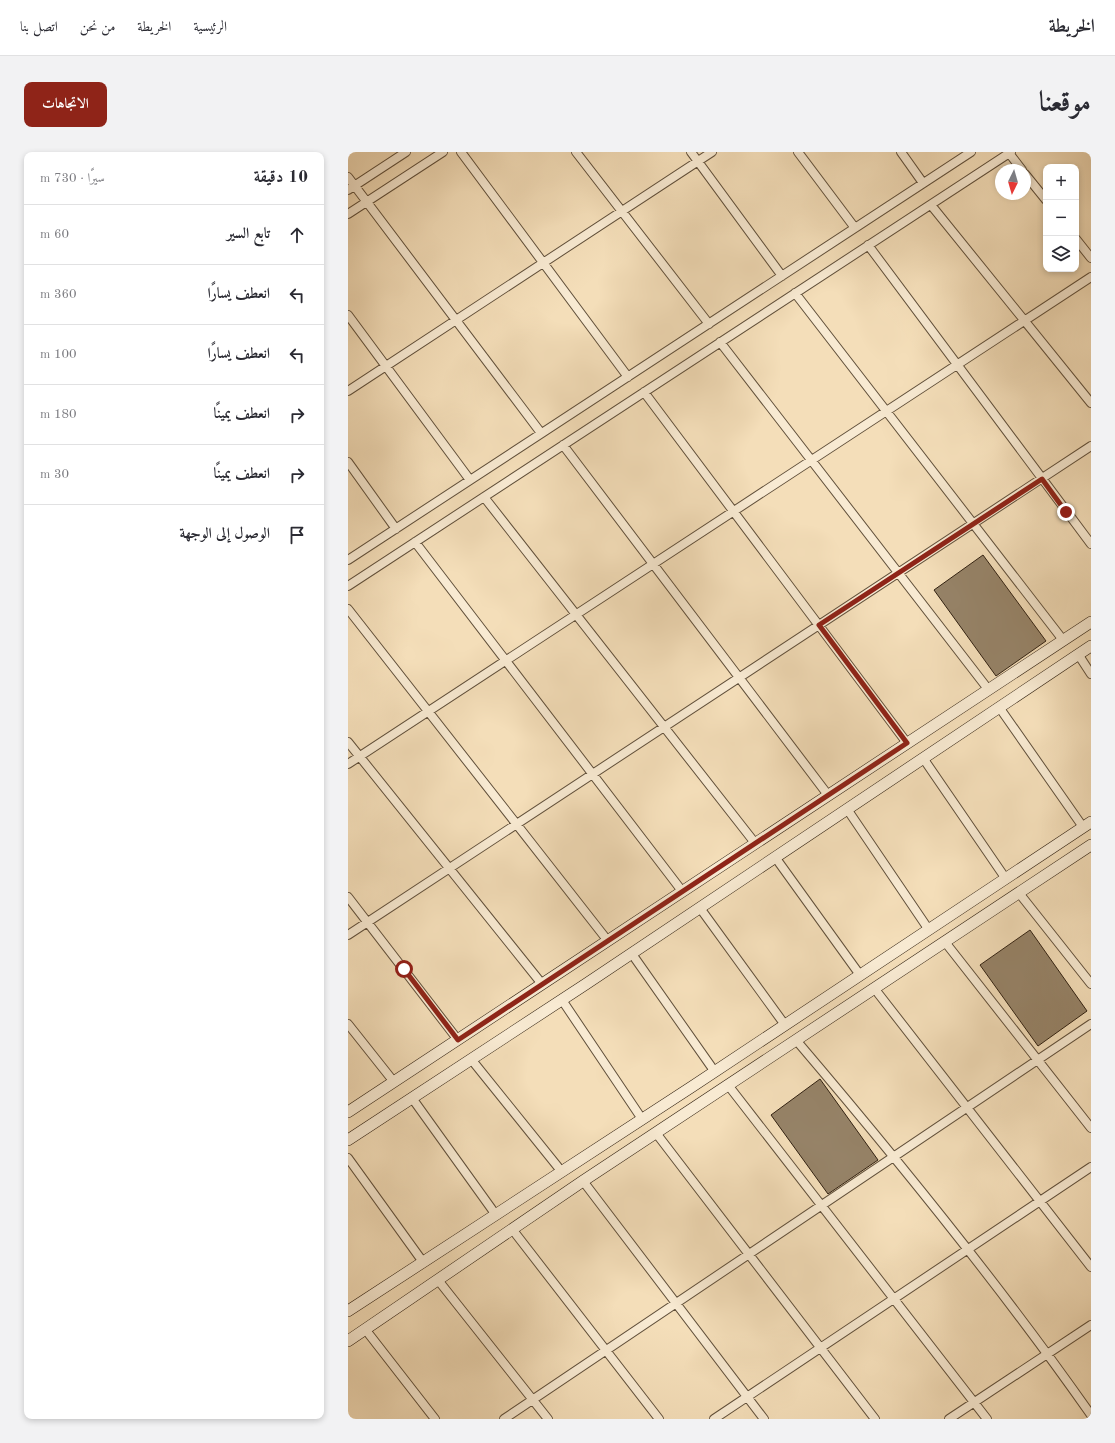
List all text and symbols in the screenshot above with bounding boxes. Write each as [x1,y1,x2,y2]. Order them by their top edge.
text: الخريطة [1049,18,1095,37]
text: اتصل بنا [20,20,58,34]
text: من نحن [80,20,115,34]
text: الخريطة [137,20,171,34]
text: الرئيسية [193,20,227,34]
button: الاتجاهات [24,82,107,127]
text: موقعنا [1039,90,1091,118]
north arrow [995,164,1031,200]
map controls [1043,164,1079,272]
button: + [1043,164,1079,200]
text: 10 دقيقة [254,169,308,186]
text: سيرًا · 730 m [40,172,105,185]
button: − [1043,200,1079,236]
icon: ahead [286,224,308,246]
text: تابع السير [227,227,270,242]
text: 60 m [40,228,69,241]
button: layers [1043,236,1079,272]
icon: left [286,284,308,306]
text: انعطف يسارًا [208,287,270,302]
text: 360 m [40,288,77,301]
icon: left [286,344,308,366]
text: انعطف يسارًا [208,347,270,362]
text: 100 m [40,348,77,361]
icon: right [286,404,308,426]
text: انعطف يمينًا [214,407,270,422]
text: 180 m [40,408,77,421]
icon: right [286,464,308,486]
text: انعطف يمينًا [214,467,270,482]
text: 30 m [40,468,69,481]
route end [1057,503,1075,521]
icon: arrive [286,524,308,546]
text: الوصول إلى الوجهة [179,527,270,542]
route start [395,960,413,978]

